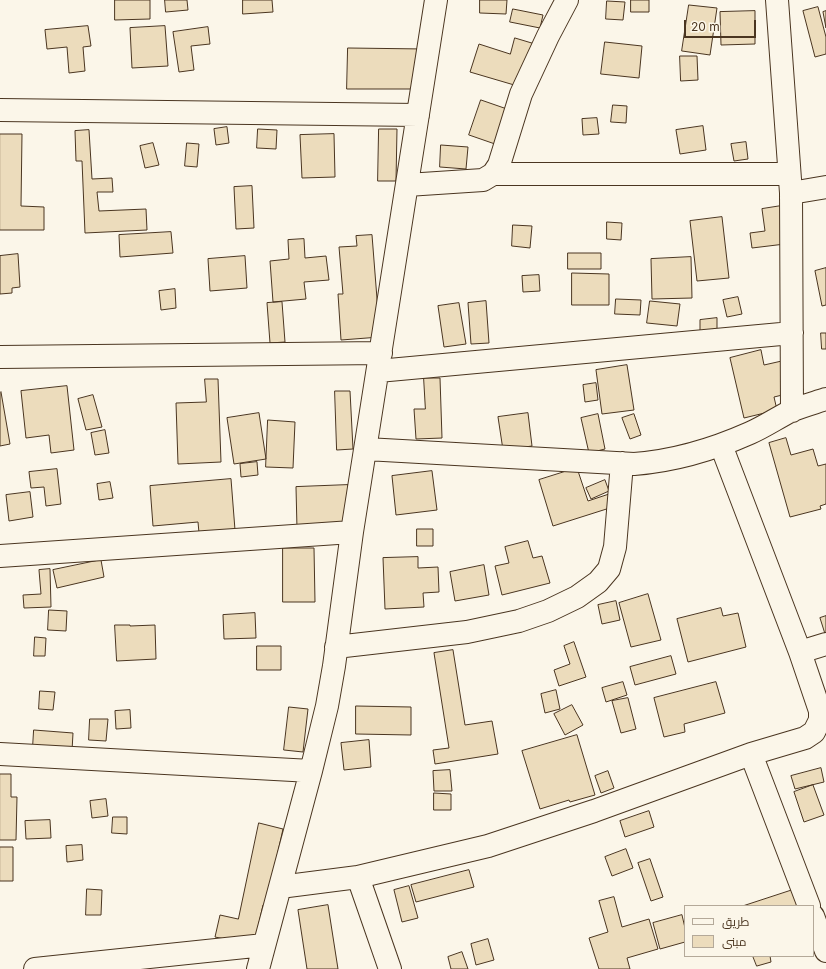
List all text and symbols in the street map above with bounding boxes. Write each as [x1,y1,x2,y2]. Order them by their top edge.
scale bar [686,12,758,38]
text: 20 m [691,19,720,34]
legend [684,905,814,957]
text: طريق [722,914,749,929]
text: مبنى [722,934,747,949]

